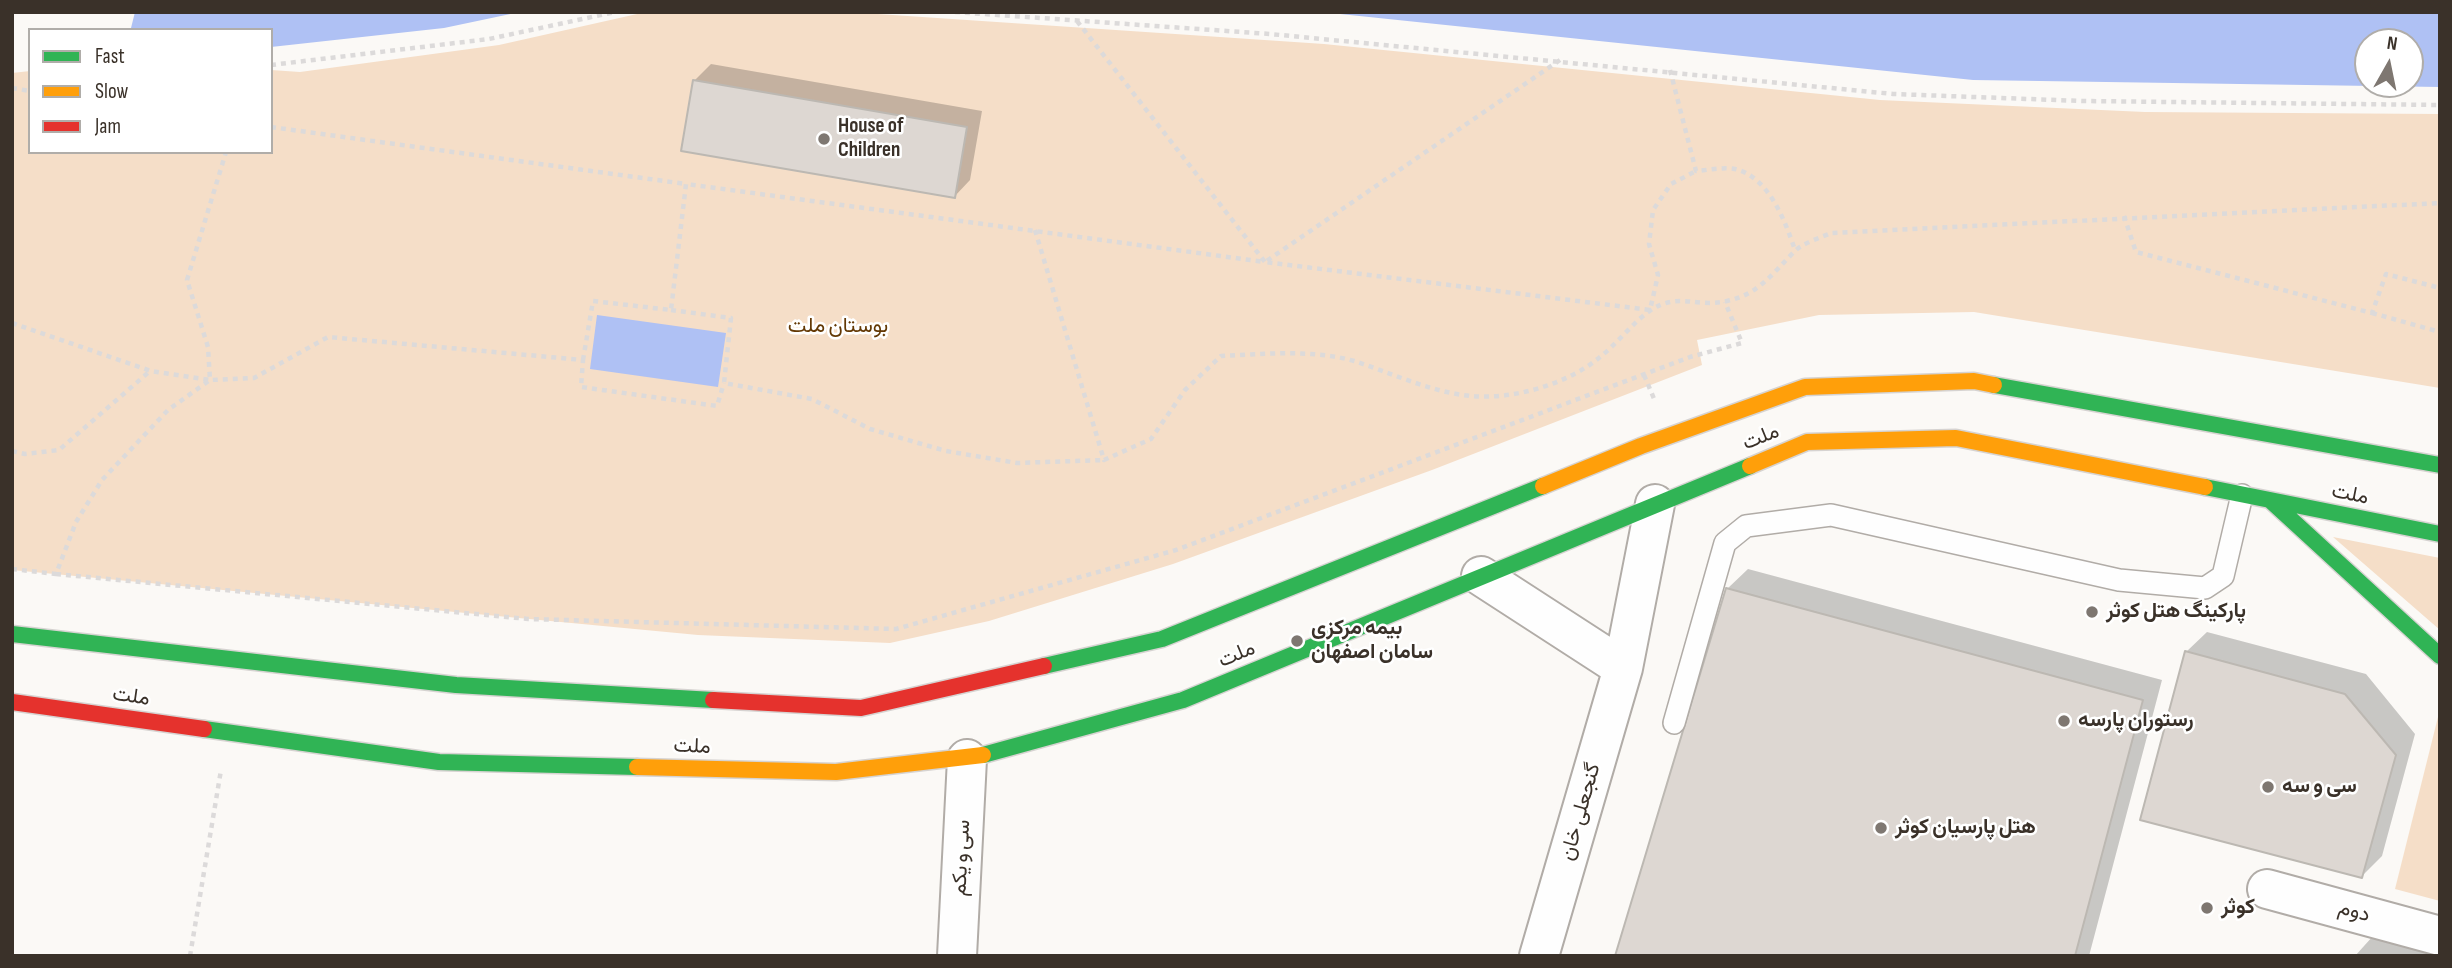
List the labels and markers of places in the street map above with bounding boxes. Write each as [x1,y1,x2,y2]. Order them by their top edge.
place label: House of Children [838,114,903,164]
marker: House of Children [816,131,832,147]
place label: پارکینگ هتل کوثر [2106,599,2246,625]
marker: پارکینگ هتل کوثر [2084,604,2100,620]
place label: بیمه مرکزی سامان اصفهان [1311,616,1433,666]
marker: بیمه مرکزی سامان اصفهان [1289,633,1305,649]
place label: رستوران پارسه [2078,708,2194,734]
marker: رستوران پارسه [2056,713,2072,729]
place label: سی و سه [2282,774,2357,800]
marker: سی و سه [2260,779,2276,795]
place label: هتل پارسیان کوثر [1895,815,2036,841]
marker: هتل پارسیان کوثر [1873,820,1889,836]
place label: کوثر [2221,895,2255,921]
marker: کوثر [2199,900,2215,916]

